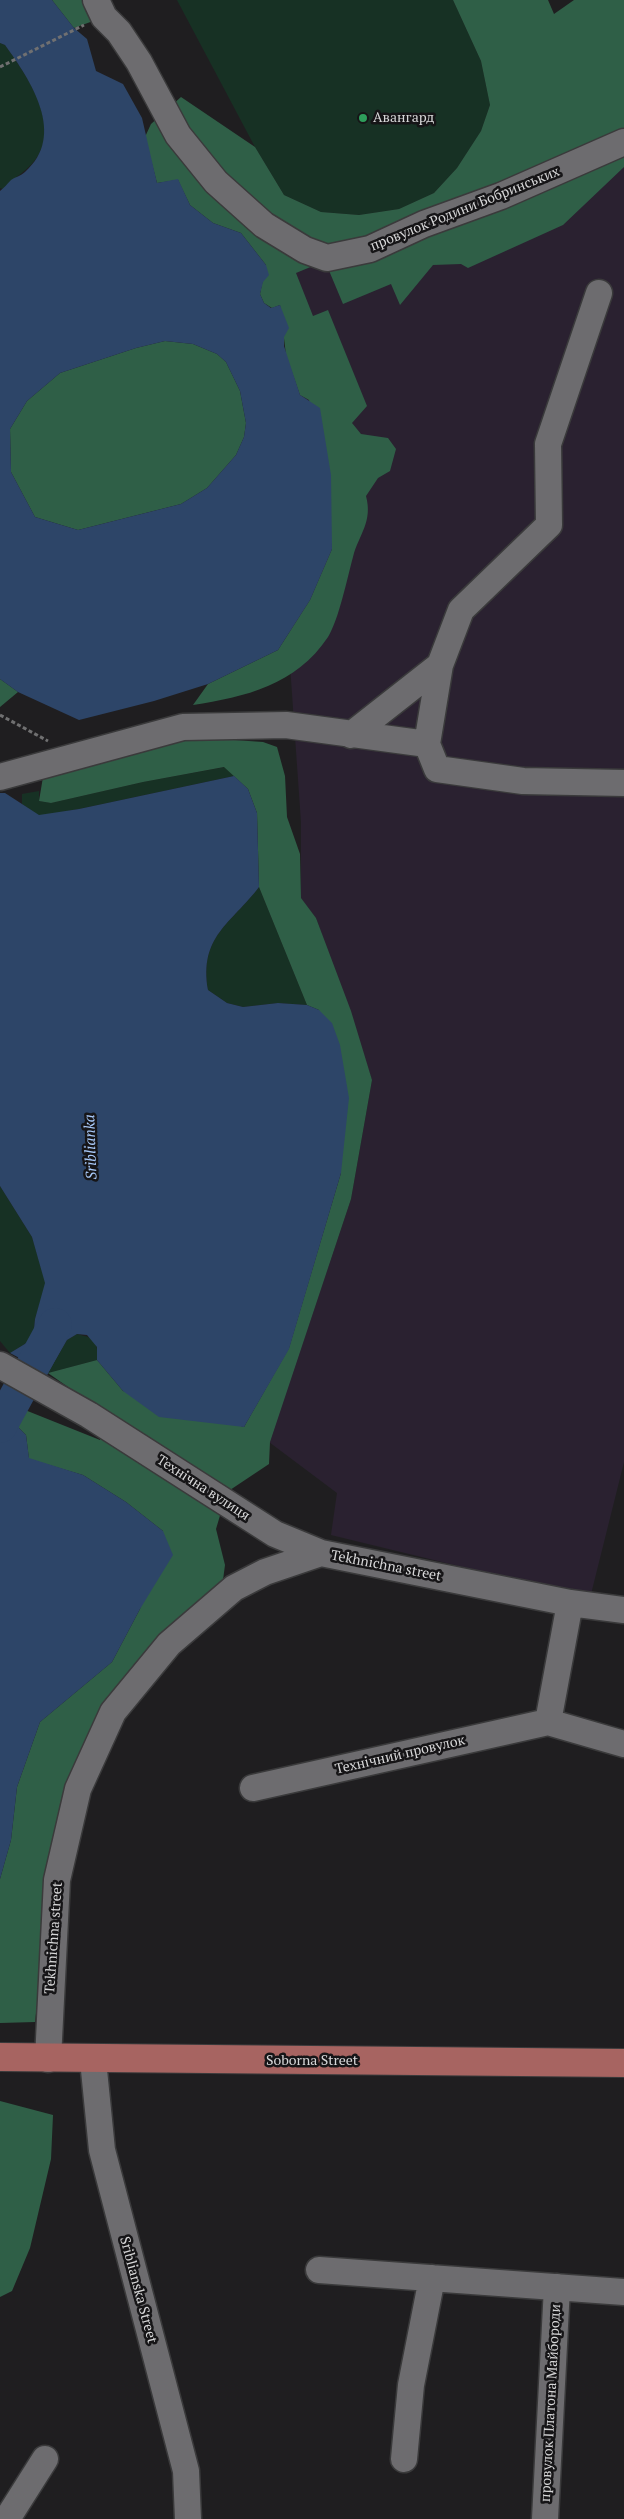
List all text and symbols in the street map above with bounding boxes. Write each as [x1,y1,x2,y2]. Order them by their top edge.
place label: Авангард [373,110,434,126]
marker: Авангард [357,112,369,124]
street label: провулок Родини Бобринських [368,163,562,255]
water label: Sriblianka [81,1114,101,1180]
street label: Технічна вулиця [153,1452,253,1524]
street label: Tekhnichna street [329,1547,443,1585]
street label: Технічний провулок [333,1732,467,1778]
street label: Tekhnichna street [42,1881,66,1995]
street label: Soborna Street [266,2053,358,2069]
street label: Sriblianska Street [116,2235,160,2345]
street label: провулок Платона Майбороди [537,2304,565,2502]

